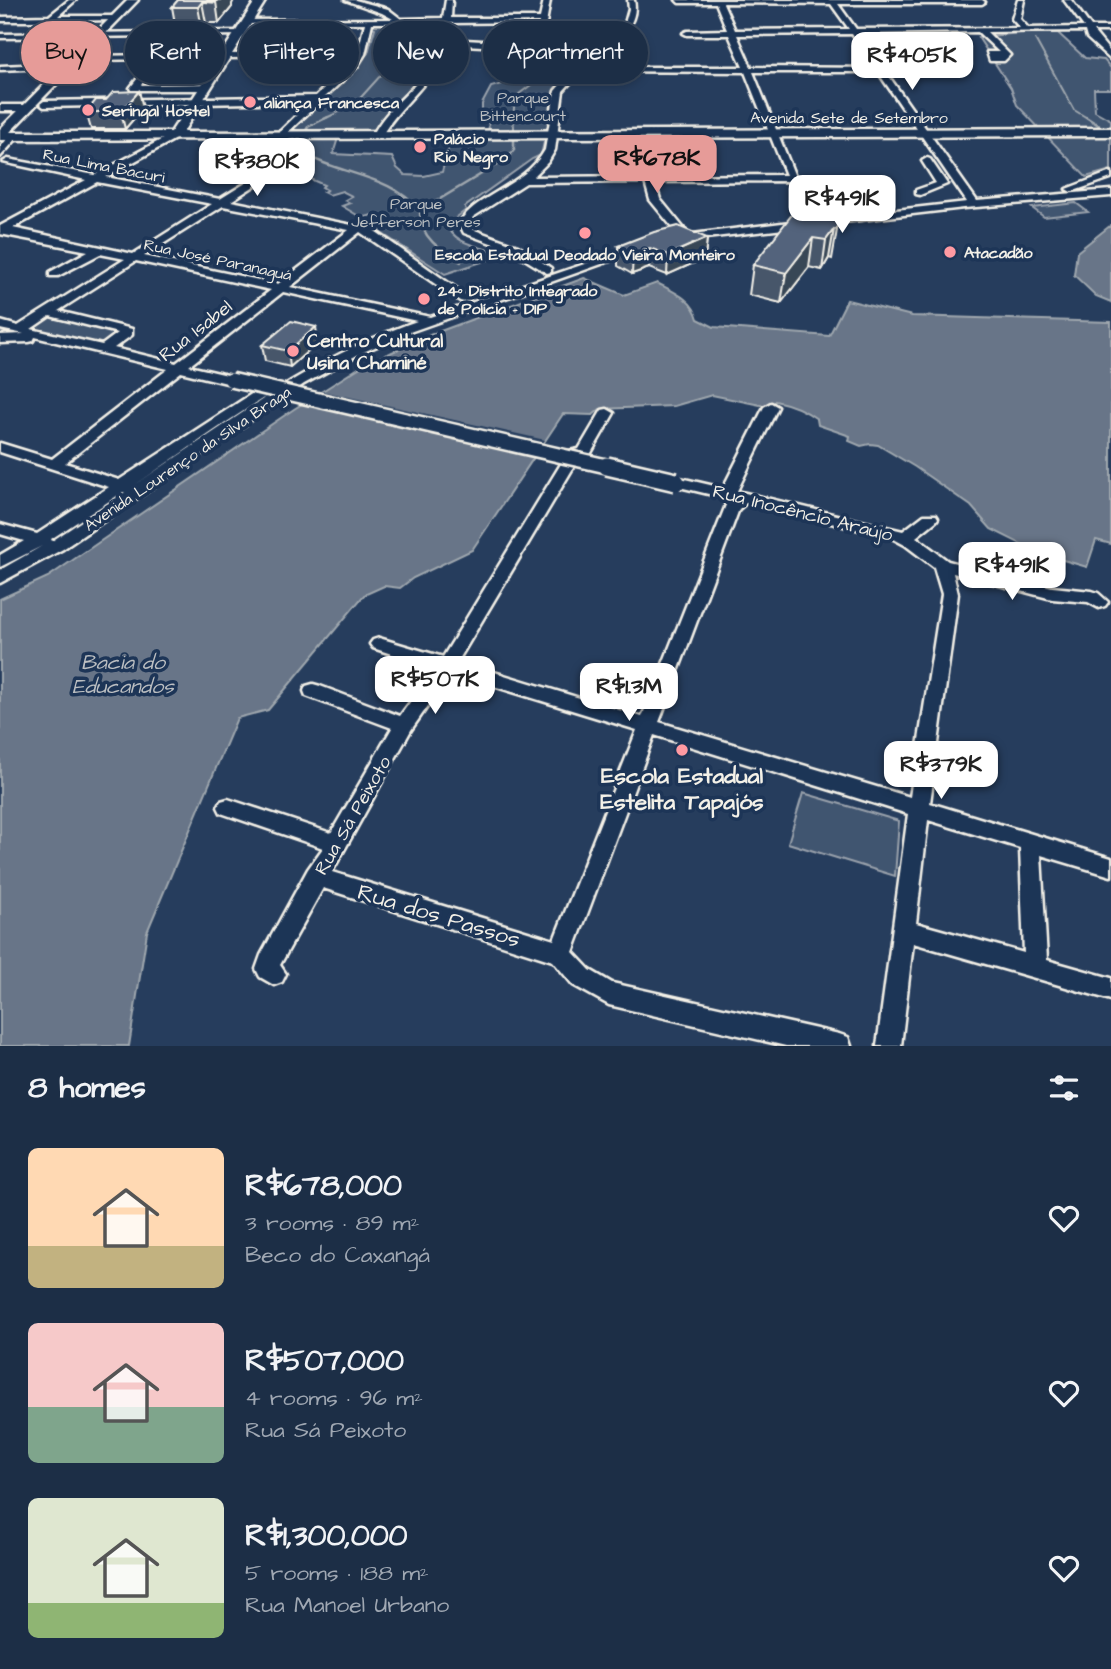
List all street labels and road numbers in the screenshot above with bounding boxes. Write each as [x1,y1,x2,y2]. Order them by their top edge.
street label: Avenida Sete de Setembro [750,107,948,129]
street label: Rua Lima Bacuri [41,143,167,189]
street label: Rua José Paranaguá [142,234,294,287]
street label: Rua Isabel [154,294,238,368]
street label: Avenida Lourenço da Silva Braga [80,381,296,537]
street label: Rua Inocêncio Araújo [710,478,896,549]
street label: Rua Sá Peixoto [308,751,398,880]
street label: Rua dos Passos [353,876,524,956]

